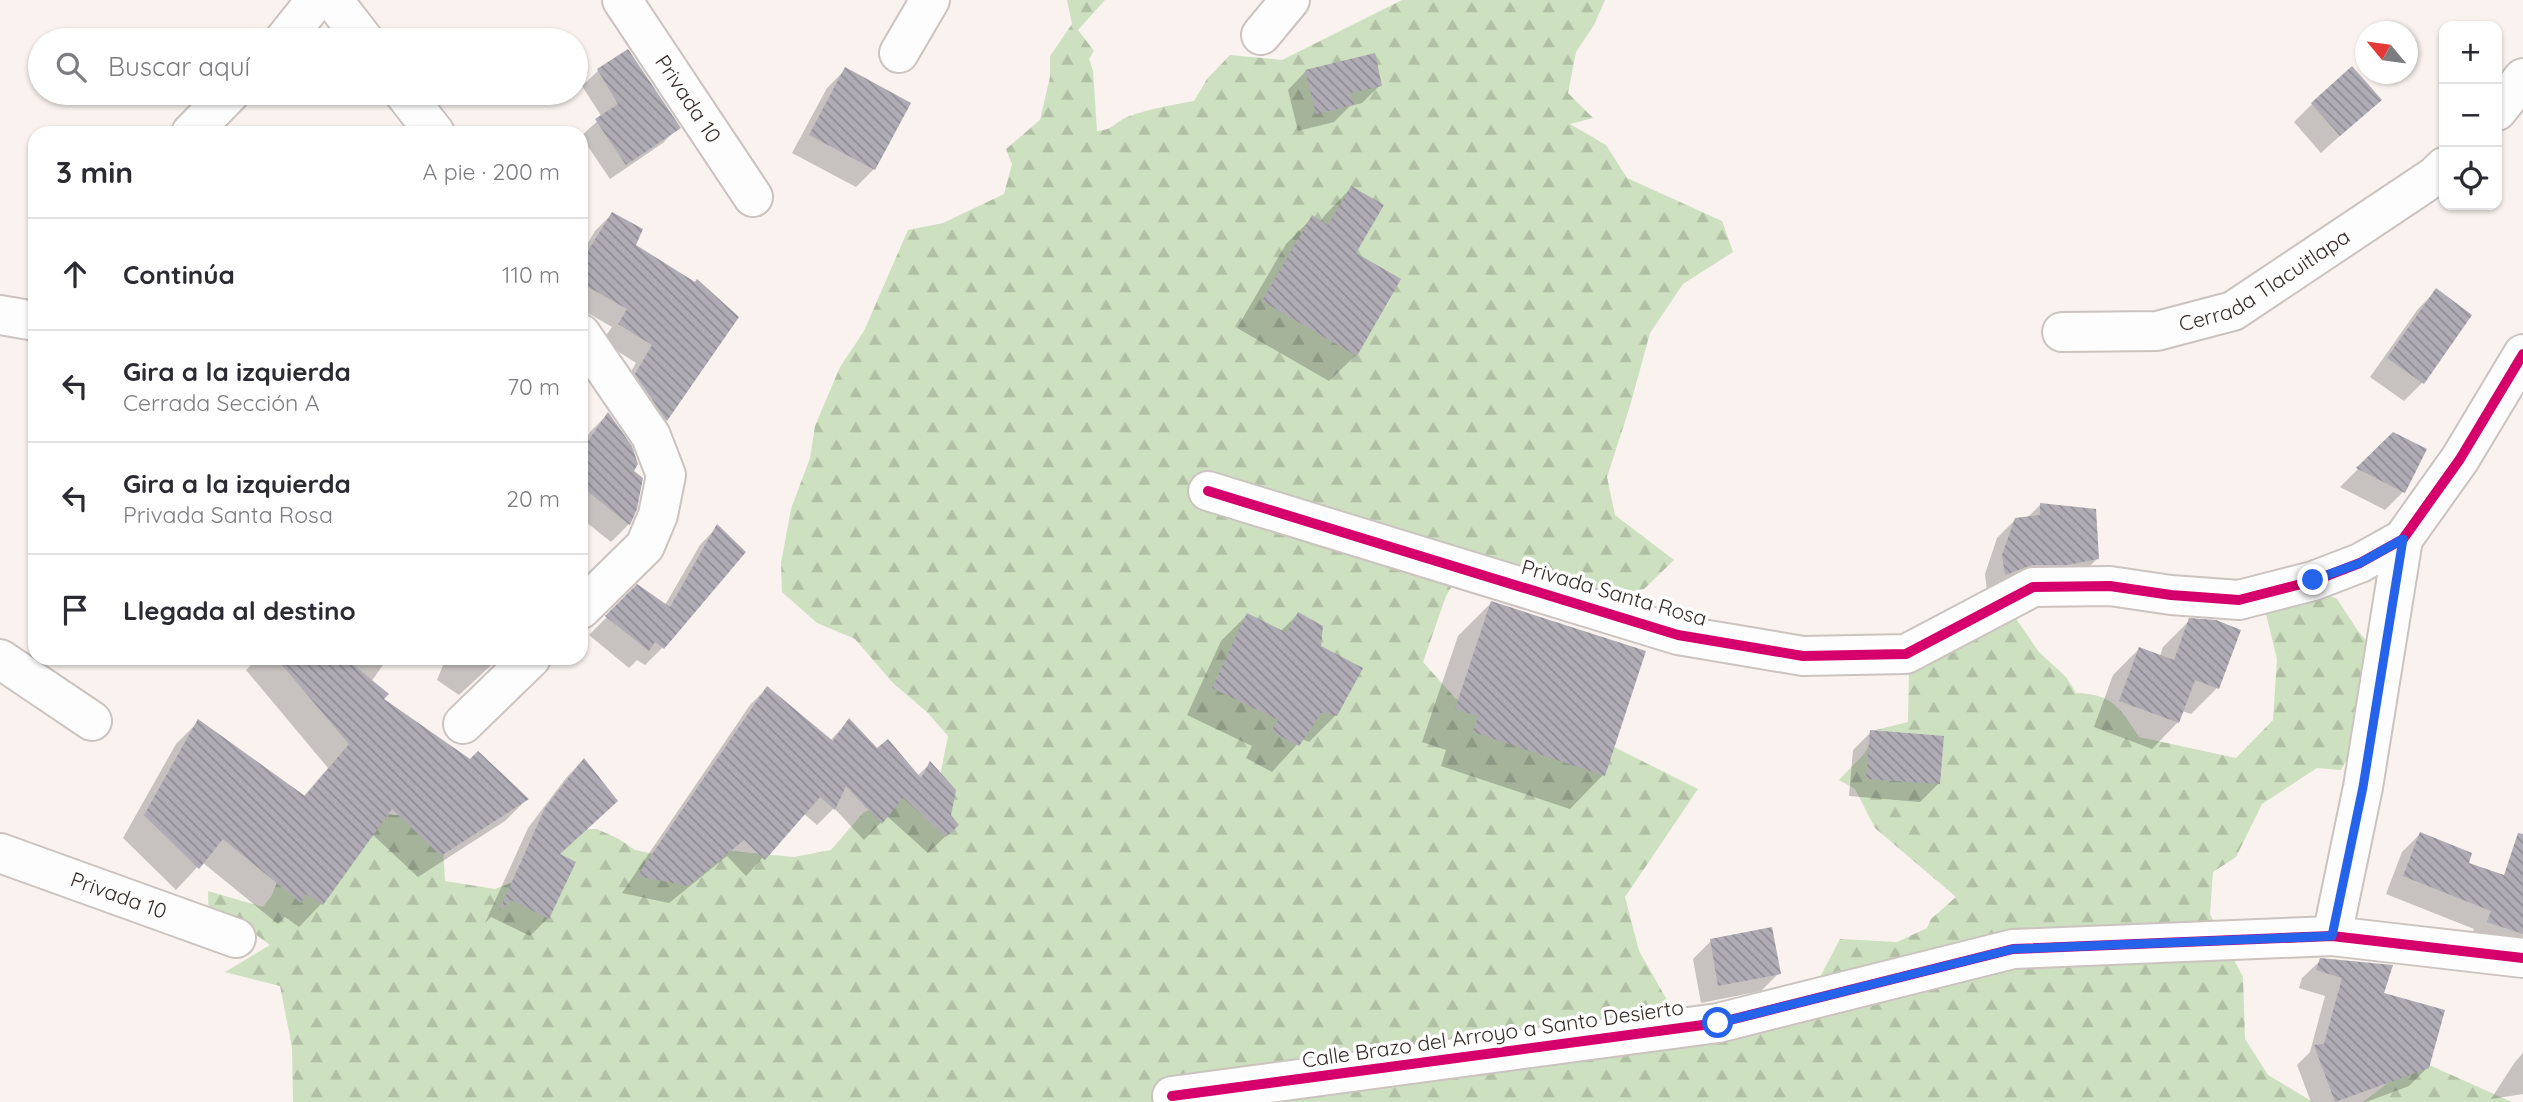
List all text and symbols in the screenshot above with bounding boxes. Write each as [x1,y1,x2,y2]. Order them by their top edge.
north arrow [2355,21,2418,84]
map controls [2439,21,2502,210]
button: + [2439,21,2502,84]
search box [28,28,588,105]
icon: search [52,48,90,86]
text: Buscar aquí [108,50,250,83]
street label: Privada 10 [650,50,727,148]
button: − [2439,84,2502,147]
button: locate [2439,147,2502,210]
text: 3 min [56,153,133,191]
text: A pie · 200 m [423,157,560,186]
street label: Cerrada Tlacuitlapa [2176,223,2354,337]
icon: ahead [56,255,94,293]
text: Continúa [123,258,235,291]
text: 110 m [502,260,560,289]
text: Gira a la izquierda [123,355,351,388]
icon: left [56,367,94,405]
text: 70 m [507,372,560,401]
text: Cerrada Sección A [123,388,320,417]
text: Gira a la izquierda [123,467,351,500]
icon: left [56,479,94,517]
text: 20 m [506,484,560,513]
text: Privada Santa Rosa [123,500,333,529]
street label: Privada Santa Rosa [1519,553,1710,631]
route end [2297,564,2328,595]
icon: arrive [56,591,94,629]
text: Llegada al destino [123,594,356,627]
street label: Privada 10 [67,866,171,924]
street label: Calle Brazo del Arroyo a Santo Desierto [1300,993,1685,1073]
route start [1702,1007,1733,1038]

